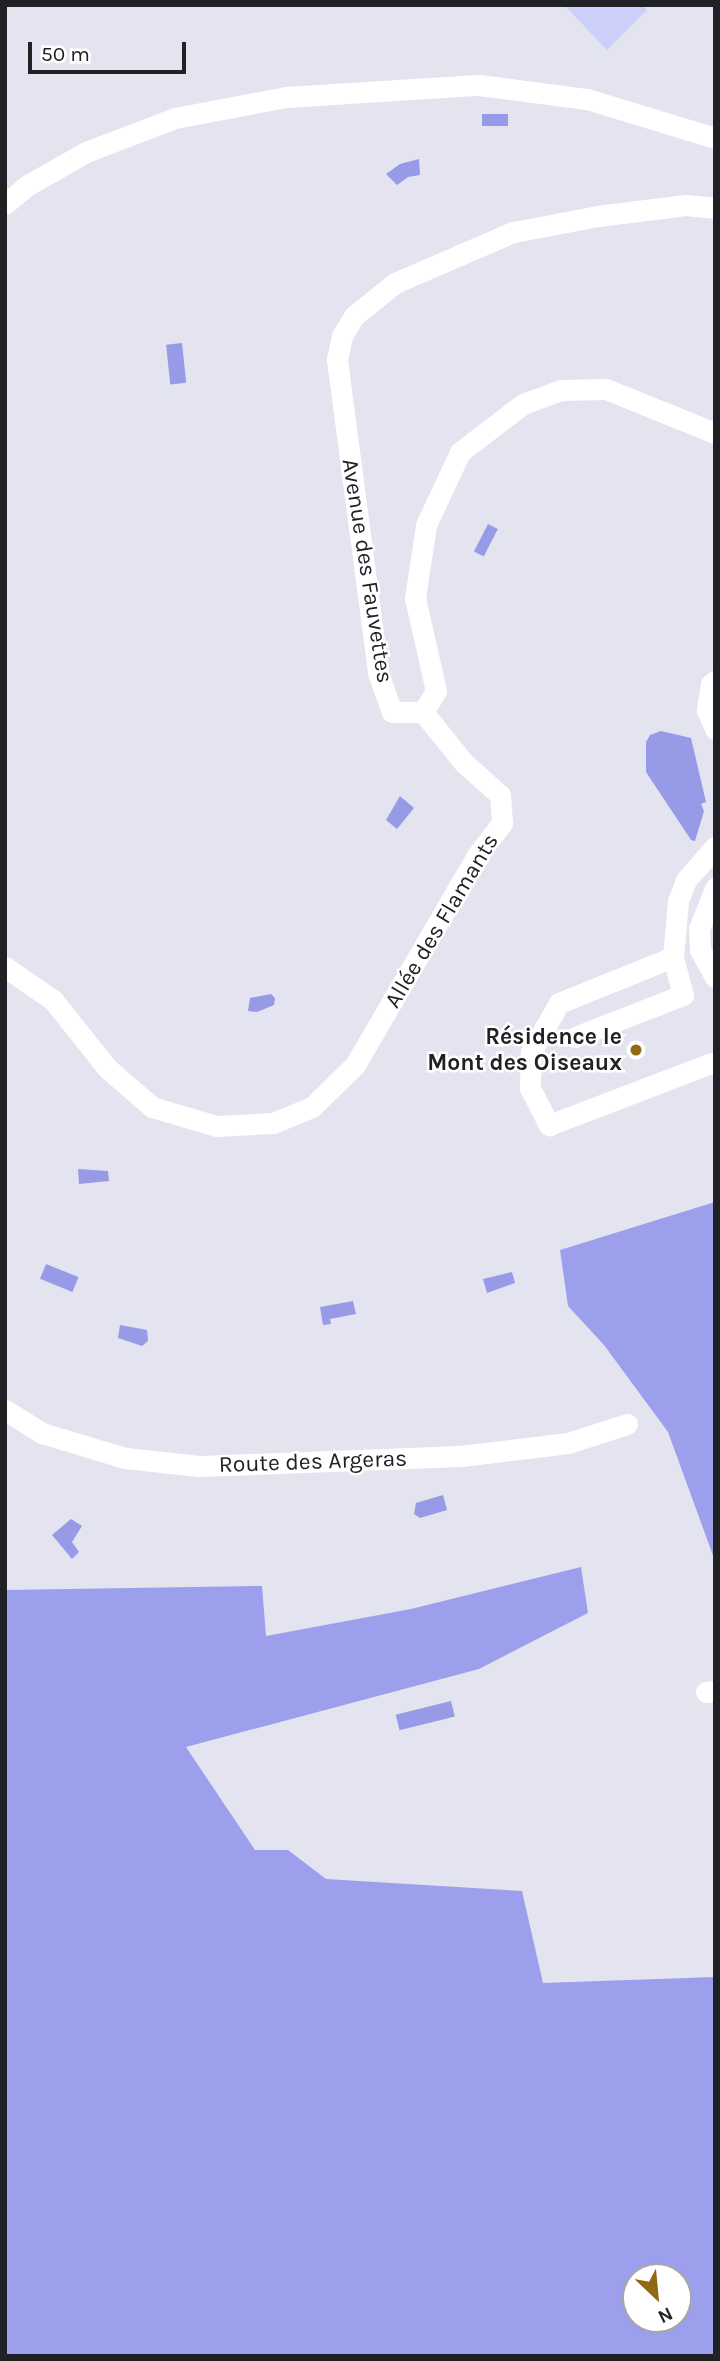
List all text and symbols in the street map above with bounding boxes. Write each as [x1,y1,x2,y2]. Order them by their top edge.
scale bar [32,28,189,72]
text: 50 m [41,42,90,66]
street label: Avenue des Fauvettes [336,457,398,685]
street label: Allée des Flamants [379,829,505,1013]
place label: Résidence le Mont des Oiseaux [427,1023,622,1077]
marker: Résidence le Mont des Oiseaux [628,1042,644,1058]
street label: Route des Argeras [218,1445,408,1479]
north arrow [622,2263,692,2333]
text: N [654,2302,676,2328]

